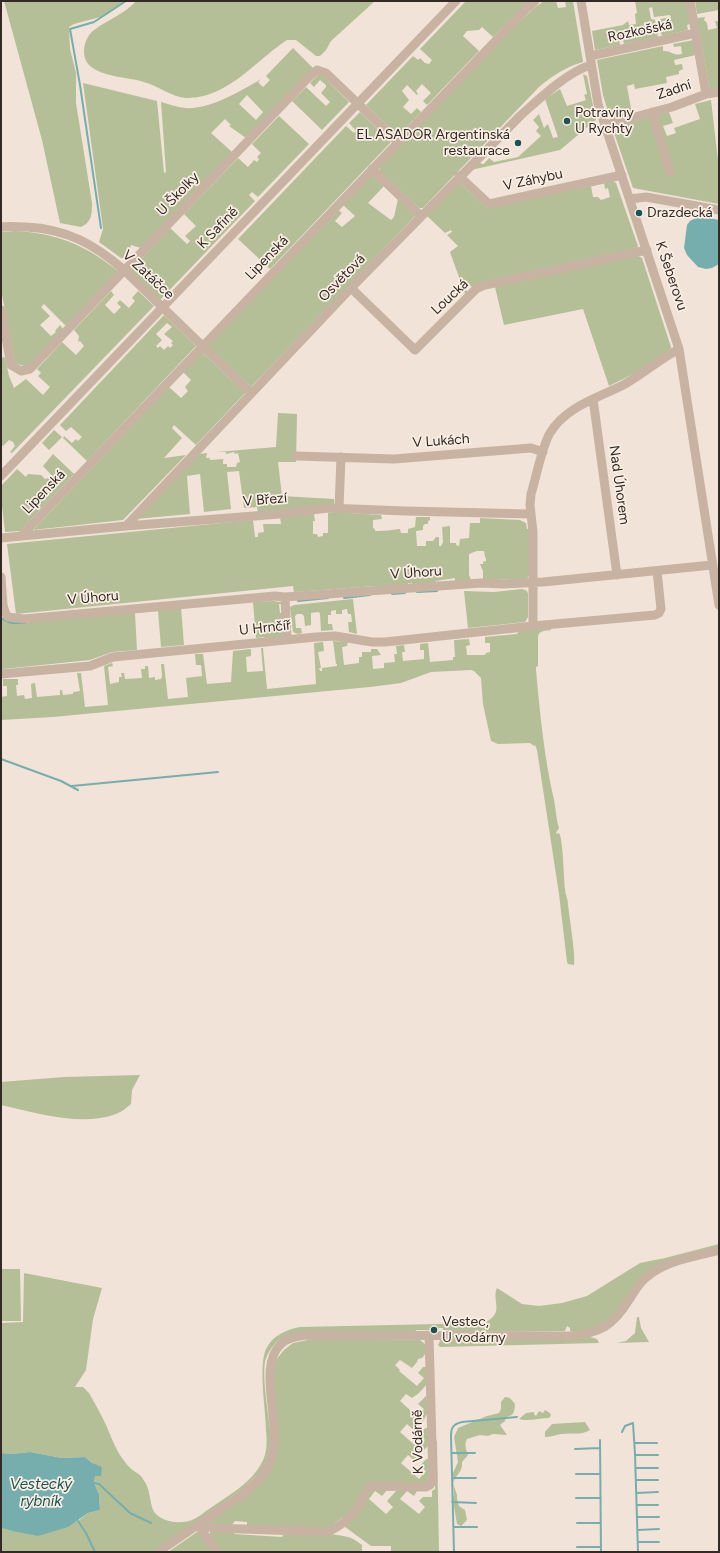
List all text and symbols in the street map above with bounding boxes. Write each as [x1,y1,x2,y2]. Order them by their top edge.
street label: Rozkošská [606,16,674,46]
street label: Zadní [655,76,693,104]
place label: Potraviny U Rychty [575,105,634,138]
marker: Potraviny U Rychty [562,116,572,126]
place label: EL ASADOR Argentinská restaurace [356,127,510,160]
marker: EL ASADOR Argentinská restaurace [513,138,523,148]
street label: V Záhybu [502,166,564,194]
street label: U Školky [153,169,203,219]
street label: K Safině [194,204,242,252]
place label: Drazdecká [647,205,713,221]
marker: Drazdecká [634,208,644,218]
street label: Lipenská [242,233,292,283]
street label: K Šeberovu [651,239,691,313]
street label: V Zatáčce [119,247,177,303]
street label: Osvětová [315,251,369,305]
street label: Loucká [428,276,472,318]
street label: V Lukách [412,431,470,451]
street label: Nad Úhorem [605,444,633,526]
street label: Lipenská [19,467,69,517]
street label: V Březí [242,490,288,510]
street label: V Úhoru [390,563,442,583]
street label: V Úhoru [67,587,119,609]
street label: U Hrnčíř [238,617,292,639]
place label: Vestec, U vodárny [442,1314,506,1346]
marker: Vestec, U vodárny [429,1325,439,1335]
street label: K Vodárně [409,1409,427,1475]
water label: Vestecký rybník [10,1476,72,1511]

